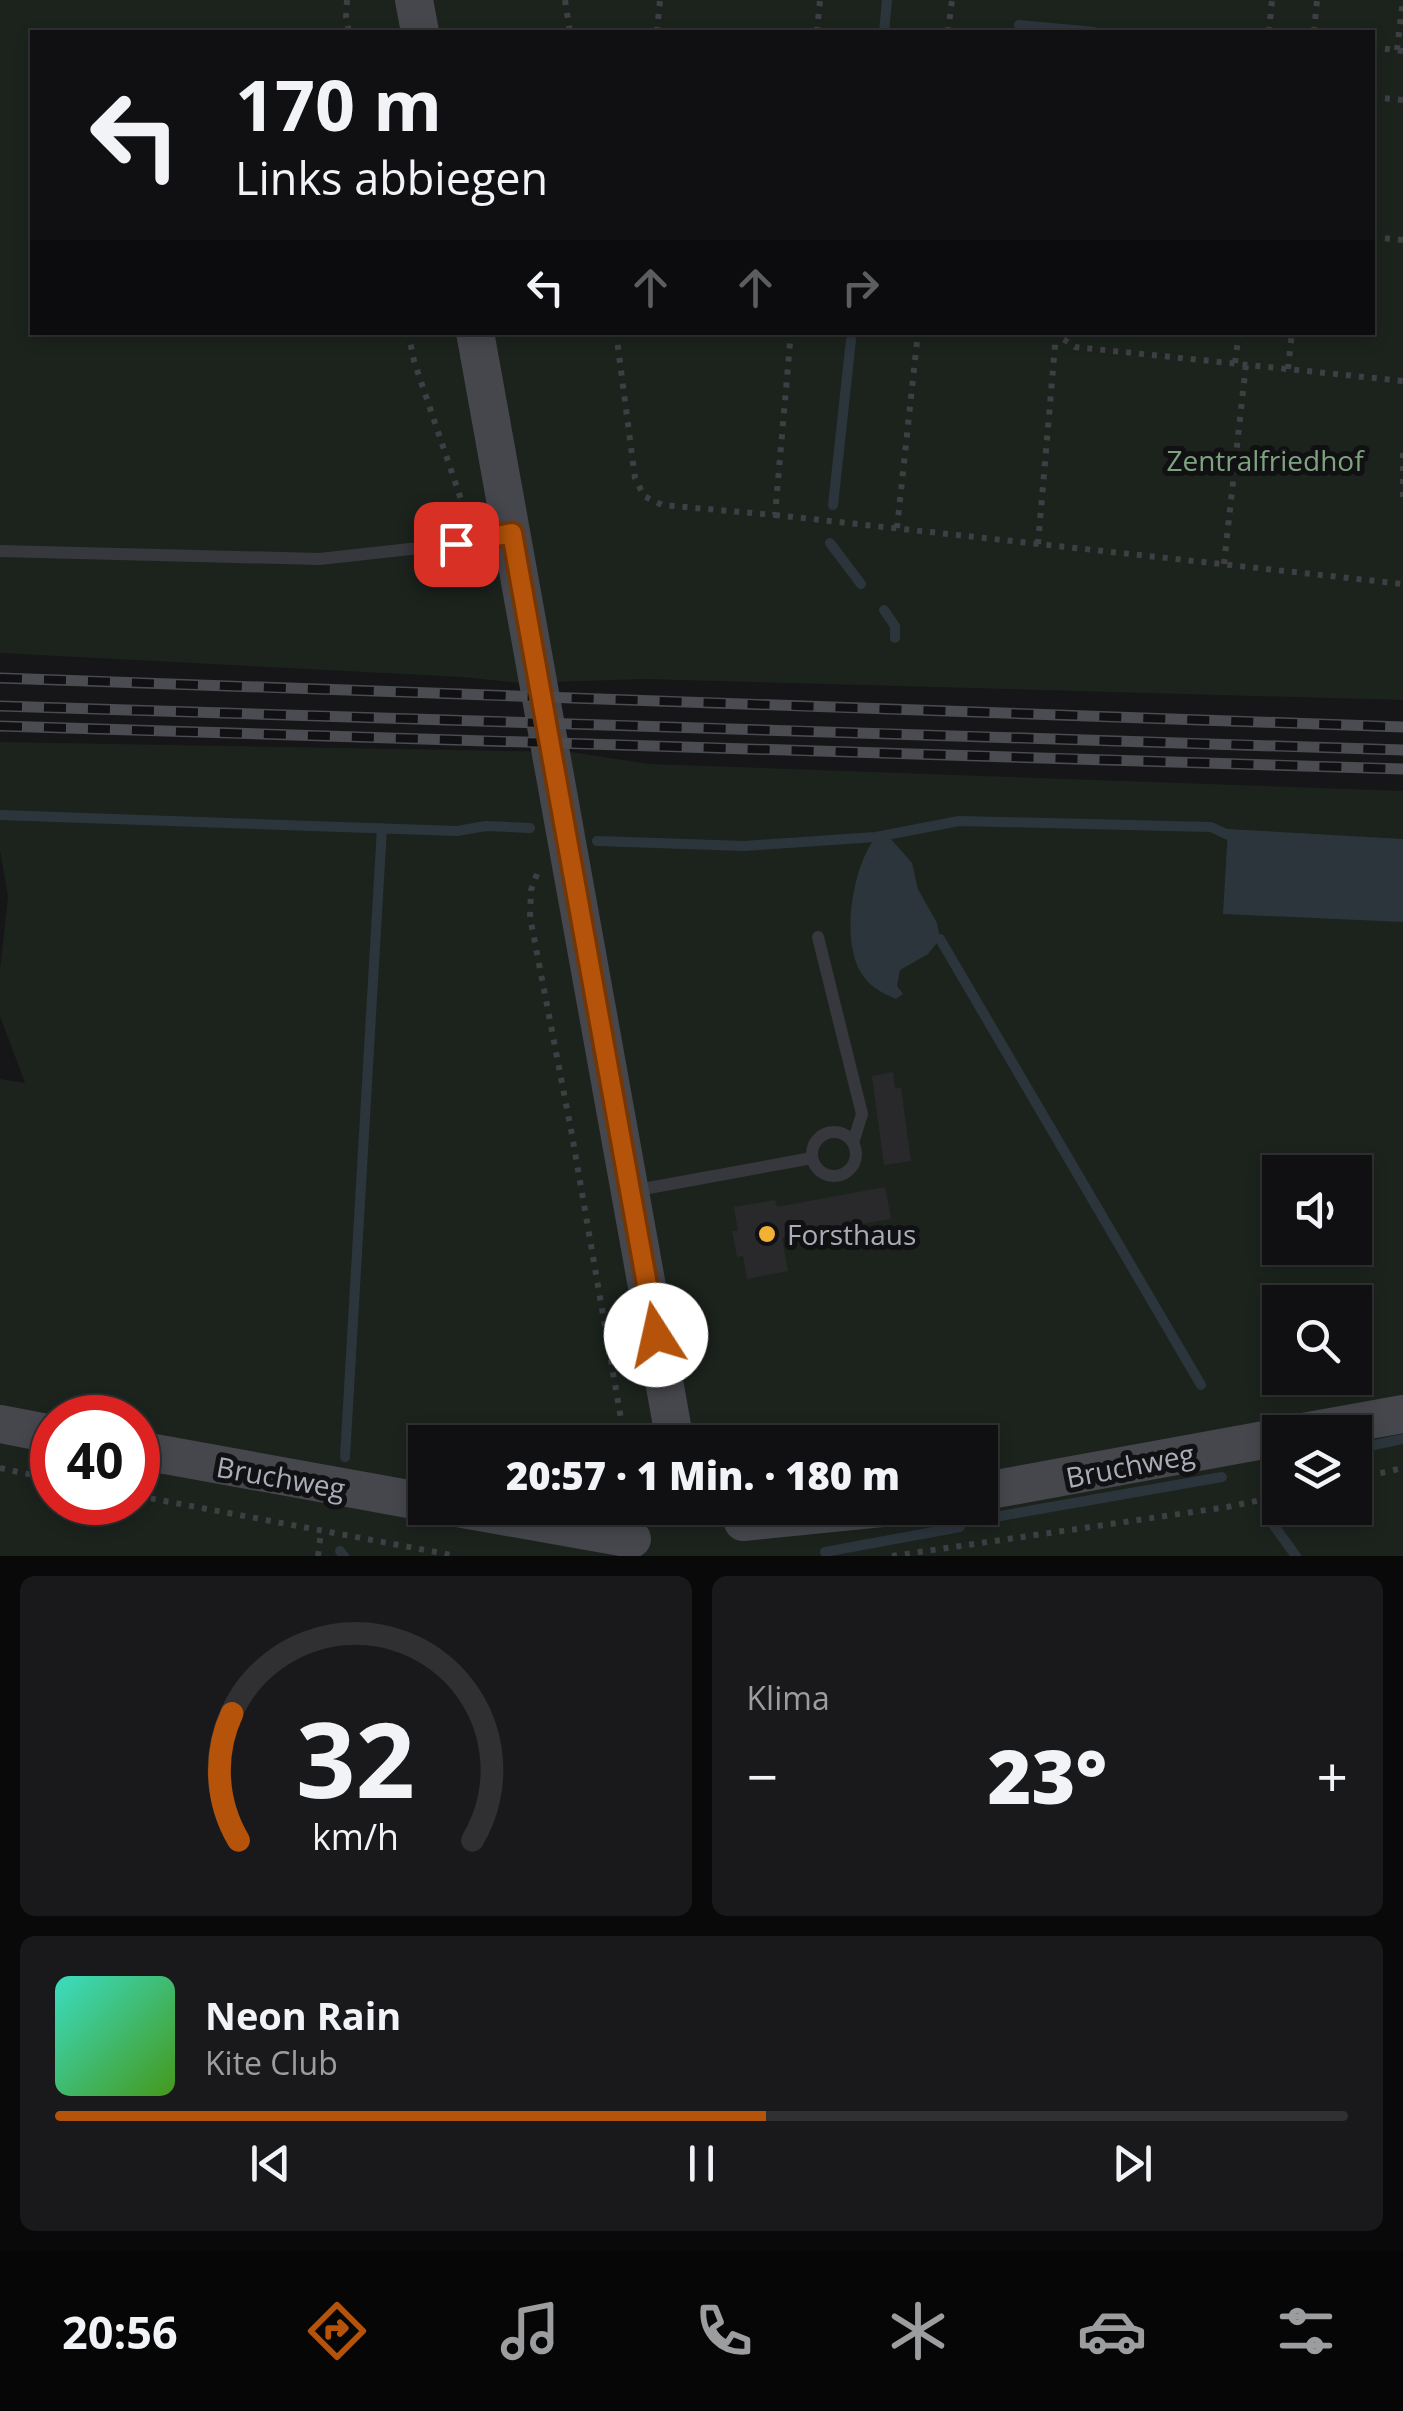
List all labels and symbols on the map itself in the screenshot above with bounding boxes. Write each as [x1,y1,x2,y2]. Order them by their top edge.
park label: Zentralfriedhof [1166,441,1365,479]
pin [414,502,499,587]
place label: Forsthaus [787,1215,916,1253]
marker: Forsthaus [756,1223,778,1245]
position arrow [604,1283,708,1387]
speed limit sign: 40 [30,1395,160,1525]
street label: Bruchweg [1063,1434,1197,1496]
street label: Bruchweg [214,1447,348,1507]

